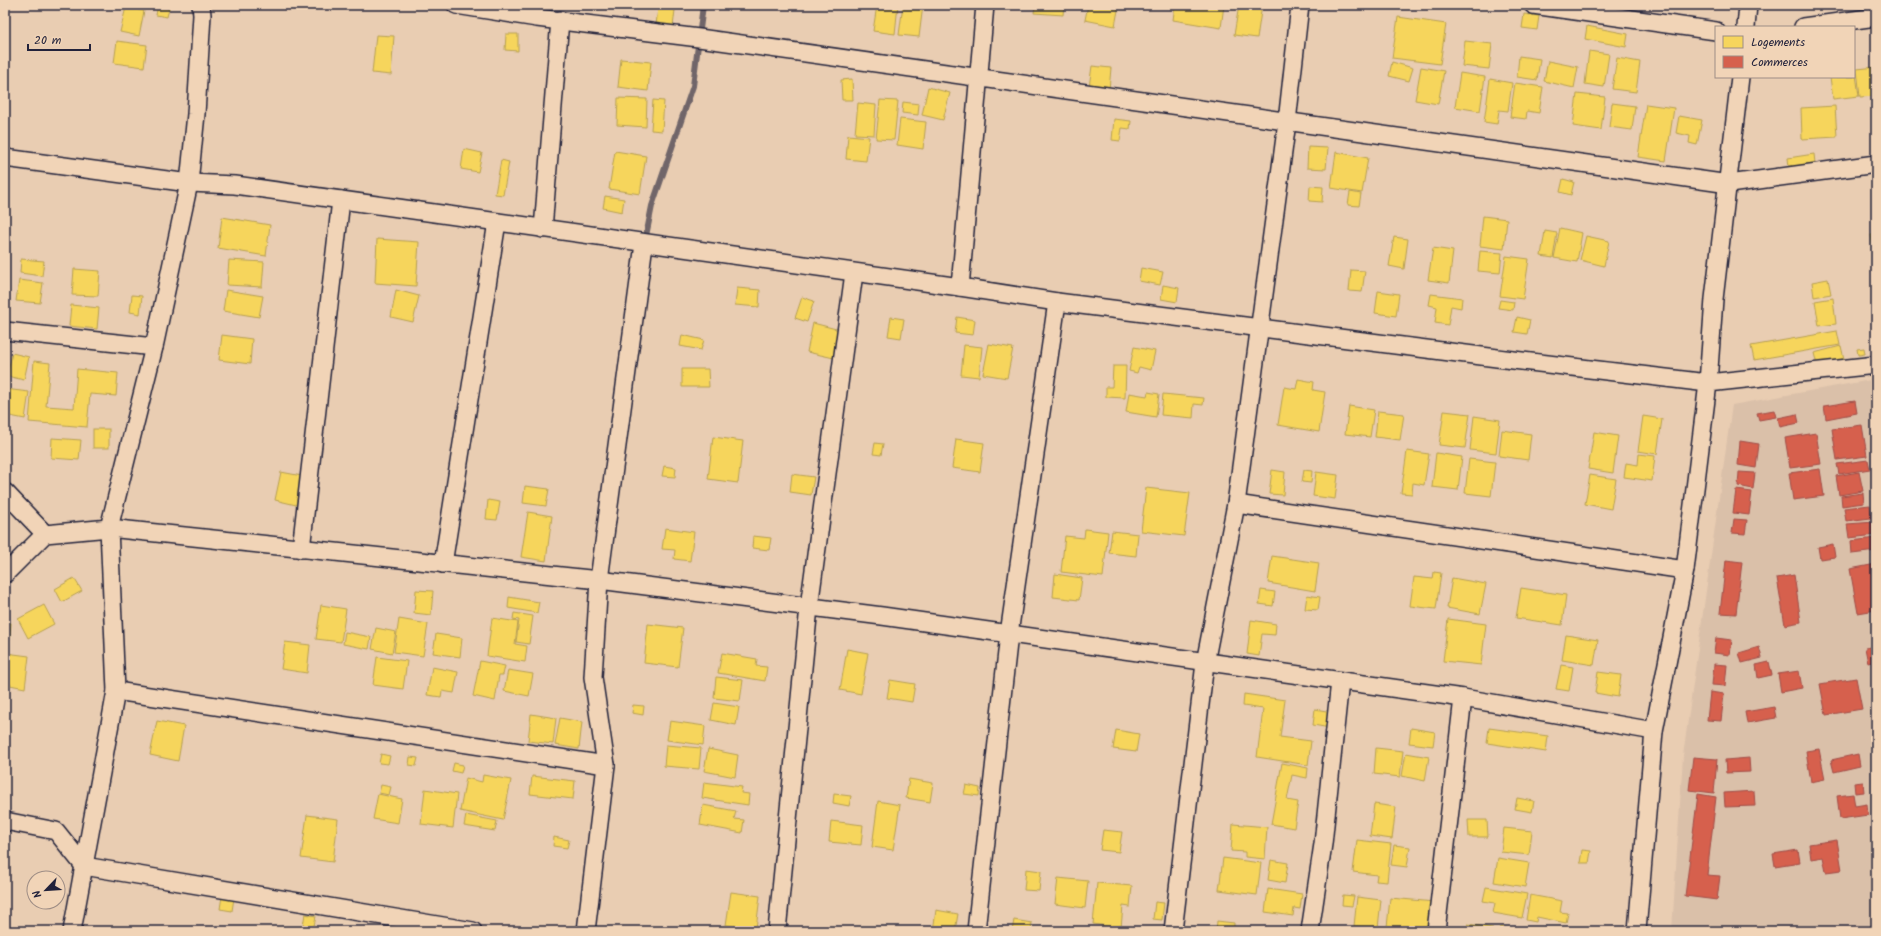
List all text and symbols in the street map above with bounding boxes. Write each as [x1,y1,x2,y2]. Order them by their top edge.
scale bar [28,26,90,52]
legend [1715,26,1855,78]
text: 20 m [34,31,62,50]
text: Logements [1751,33,1805,52]
text: Commerces [1751,53,1808,72]
north arrow [26,870,66,910]
text: N [28,887,47,901]

